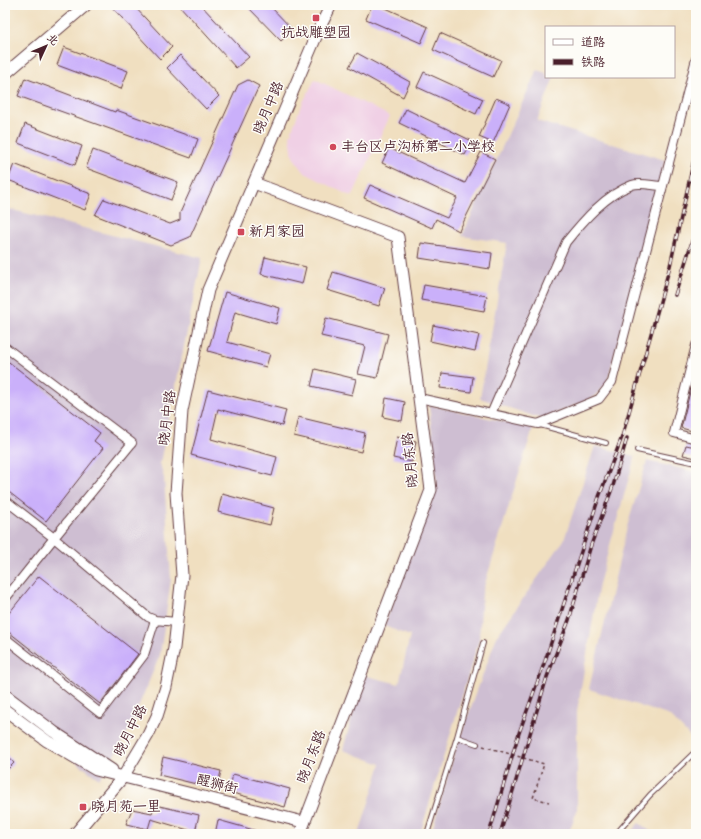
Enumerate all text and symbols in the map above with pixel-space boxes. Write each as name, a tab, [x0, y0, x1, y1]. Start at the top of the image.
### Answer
marker: 抗战雕塑园	[311, 13, 321, 23]
place label: 抗战雕塑园	[281, 23, 351, 44]
north arrow	[26, 26, 66, 66]
legend	[545, 26, 675, 78]
text: 北	[43, 30, 62, 49]
text: 道路	[581, 34, 605, 52]
text: 铁路	[581, 54, 605, 72]
street label: 晓月中路	[248, 78, 290, 138]
place label: 丰台区卢沟桥第二小学校	[341, 137, 495, 158]
marker: 丰台区卢沟桥第二小学校	[328, 142, 338, 152]
place label: 新月家园	[249, 222, 305, 243]
marker: 新月家园	[236, 227, 246, 237]
street label: 晓月中路	[154, 389, 182, 447]
street label: 晓月东路	[398, 431, 424, 489]
street label: 晓月中路	[109, 701, 153, 761]
street label: 晓月东路	[292, 727, 332, 787]
street label: 醒狮街	[194, 770, 240, 800]
place label: 晓月苑一里	[91, 797, 161, 818]
marker: 晓月苑一里	[78, 802, 88, 812]

